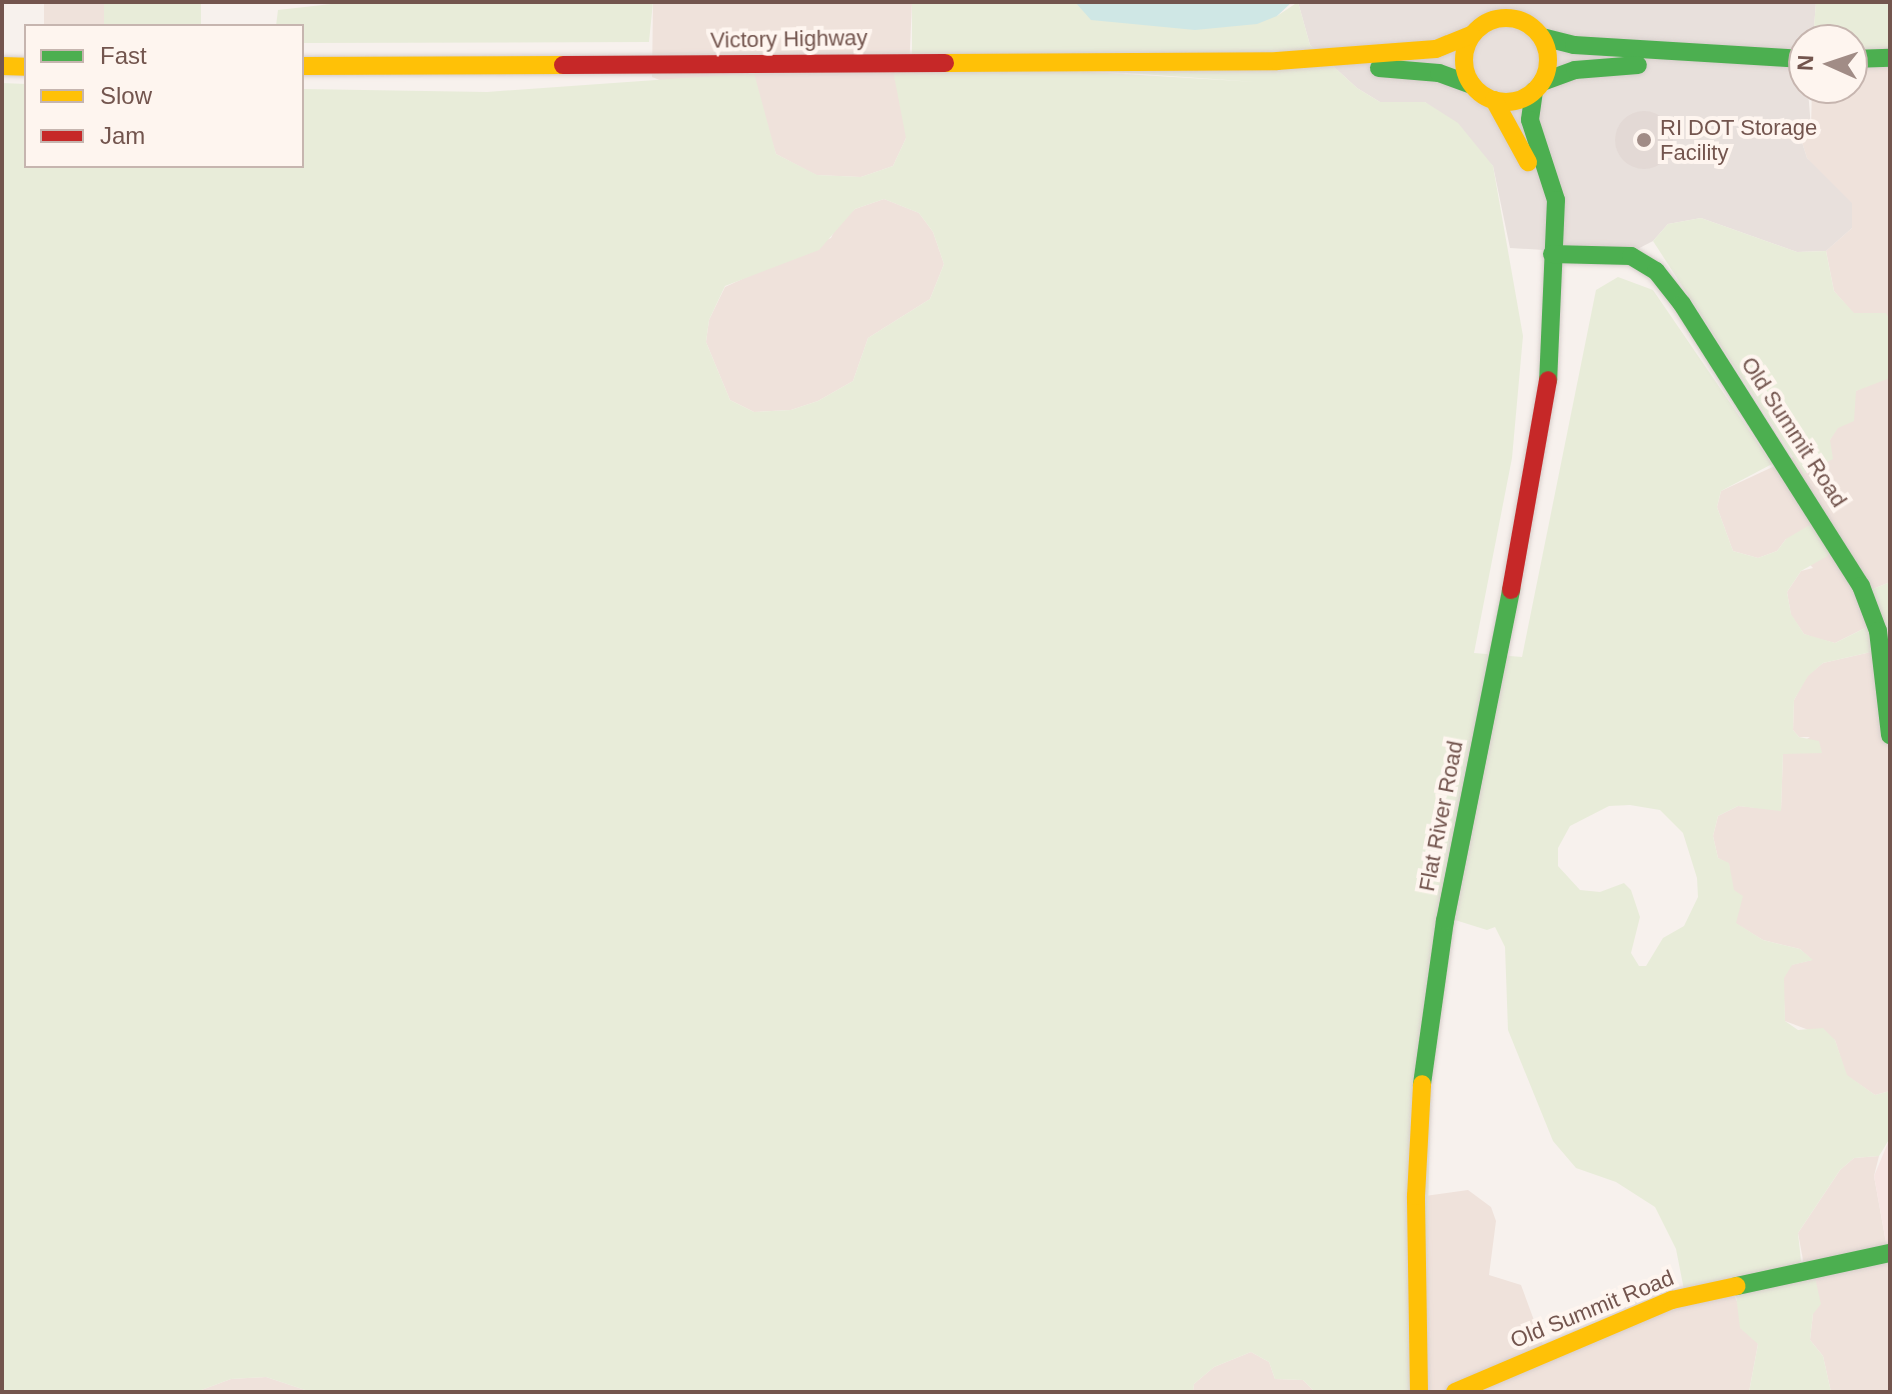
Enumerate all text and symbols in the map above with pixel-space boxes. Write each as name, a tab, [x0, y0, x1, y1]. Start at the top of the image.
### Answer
legend	[24, 24, 304, 168]
street label: Victory Highway	[710, 24, 868, 54]
north arrow	[1788, 24, 1868, 104]
text: Fast	[100, 42, 147, 69]
text: N	[1793, 54, 1818, 71]
text: Slow	[100, 82, 152, 109]
place label: RI DOT Storage Facility	[1660, 114, 1818, 166]
text: Jam	[100, 122, 145, 149]
marker: RI DOT Storage Facility	[1635, 131, 1653, 149]
street label: Old Summit Road	[1736, 352, 1852, 512]
street label: Flat River Road	[1413, 738, 1469, 894]
street label: Old Summit Road	[1507, 1264, 1677, 1354]

